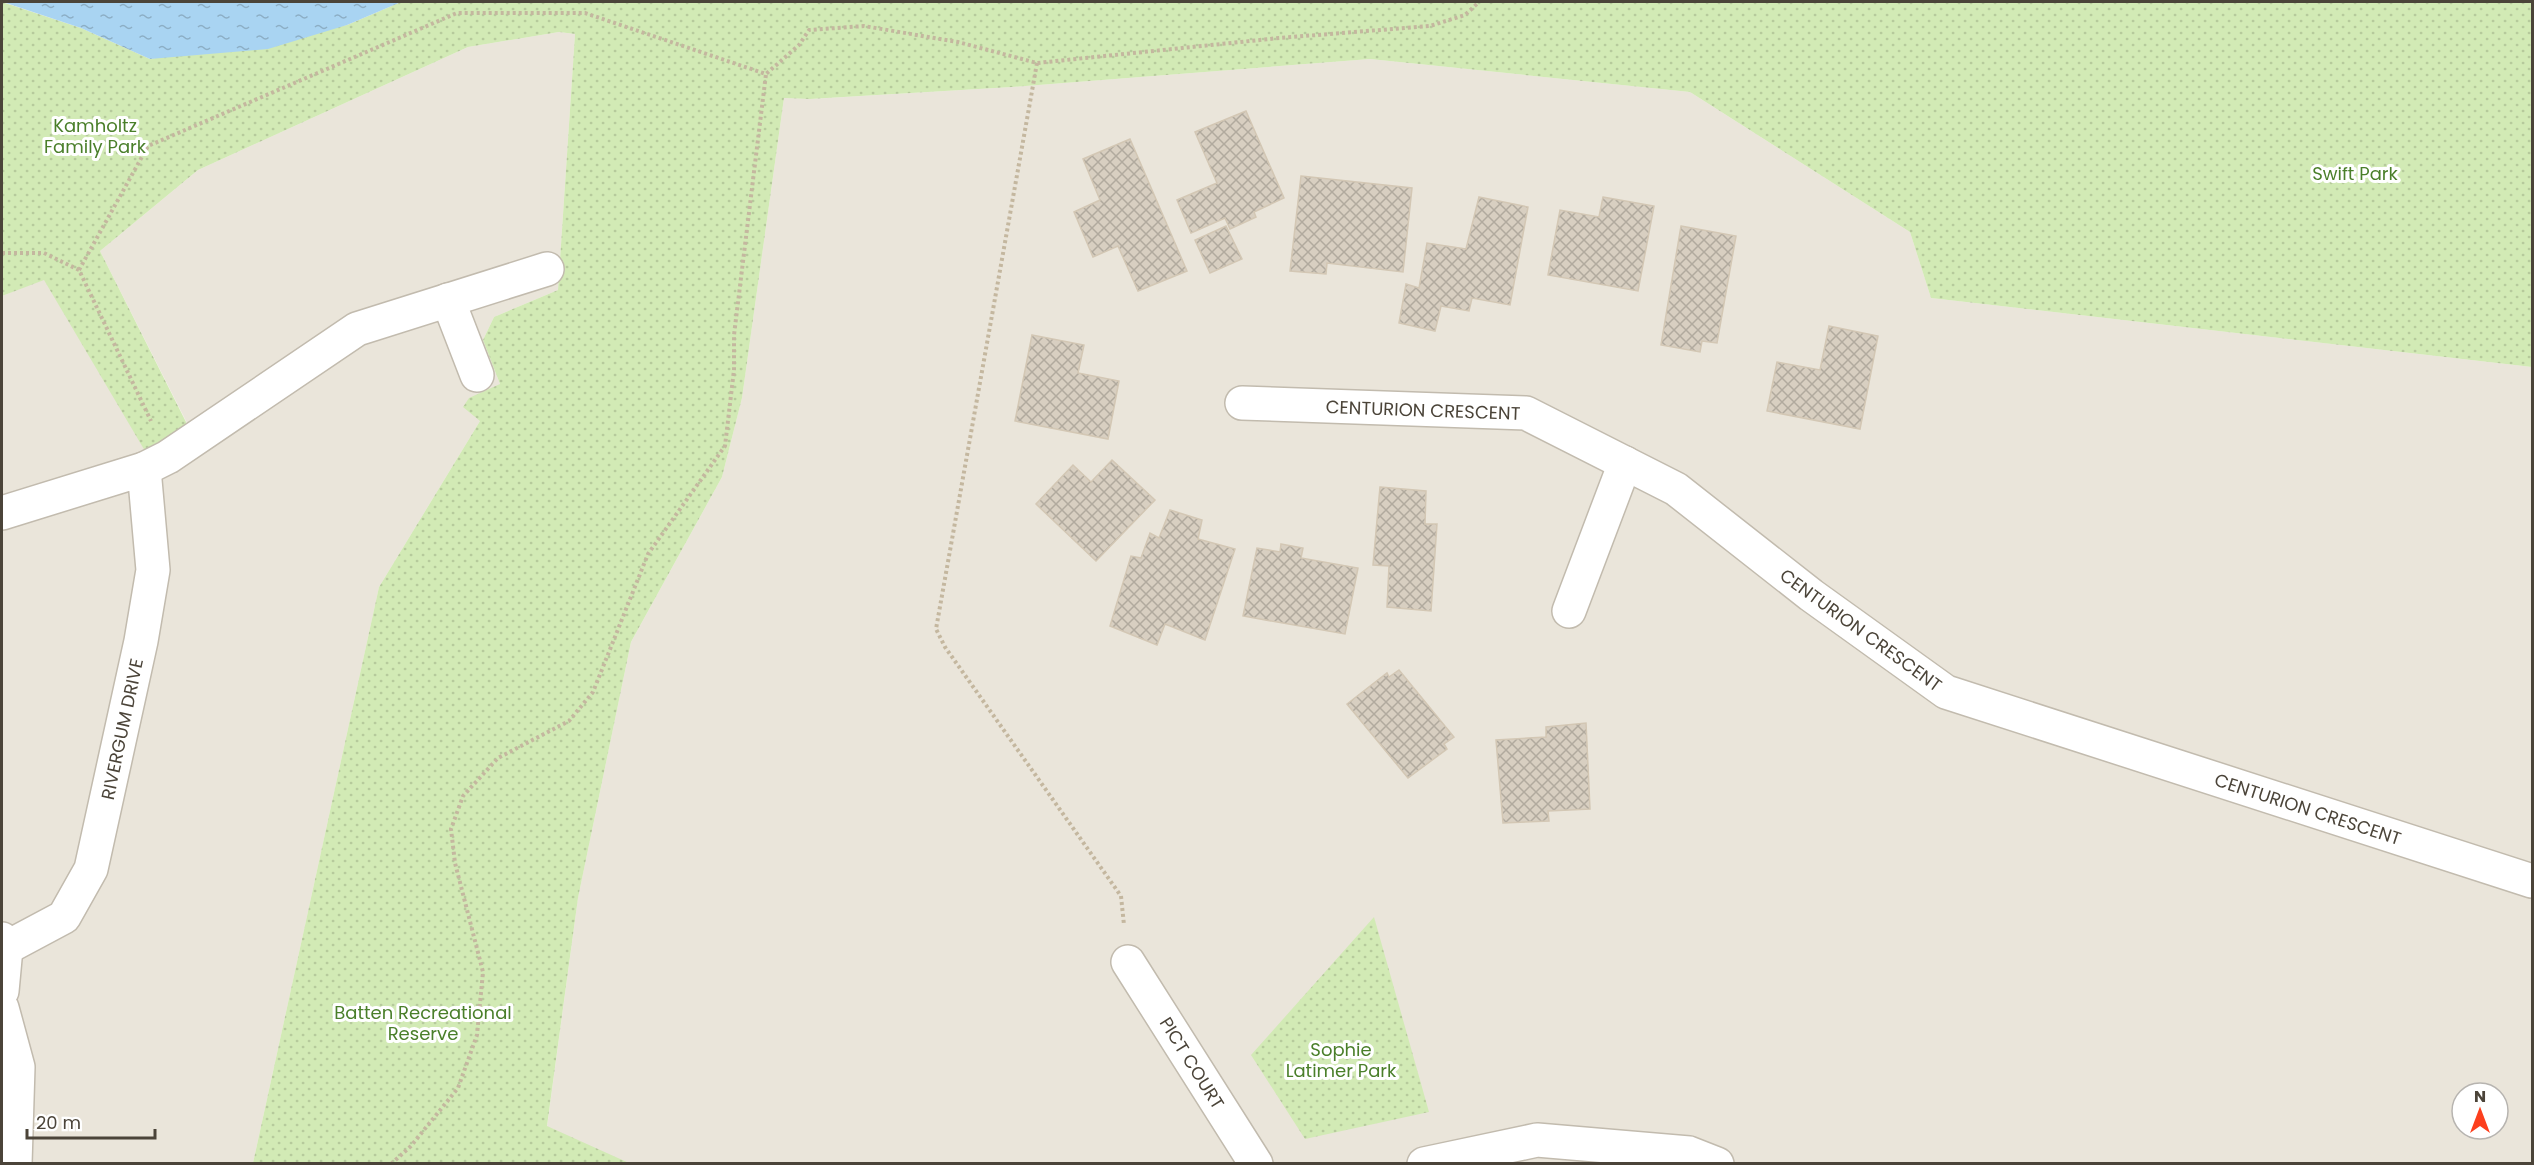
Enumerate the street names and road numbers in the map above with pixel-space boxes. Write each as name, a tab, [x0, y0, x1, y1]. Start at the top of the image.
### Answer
street label: CENTURION CRESCENT	[1325, 394, 1521, 426]
street label: CENTURION CRESCENT	[1775, 563, 1947, 698]
street label: RIVERGUM DRIVE	[95, 656, 149, 802]
street label: CENTURION CRESCENT	[2211, 767, 2405, 851]
street label: PICT COURT	[1154, 1012, 1230, 1114]

